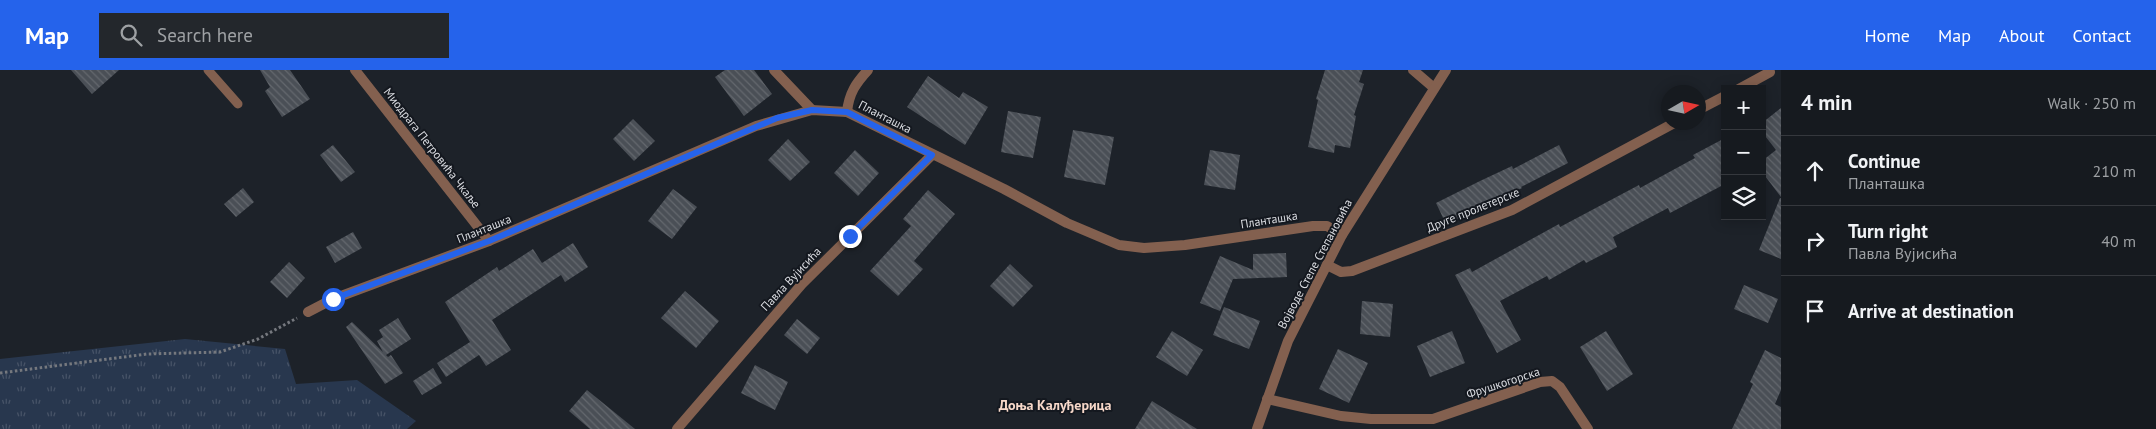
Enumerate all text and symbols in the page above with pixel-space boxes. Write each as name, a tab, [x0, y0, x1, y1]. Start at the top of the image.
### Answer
search box	[99, 13, 449, 58]
text: Map	[25, 20, 69, 51]
icon: search	[117, 21, 145, 49]
text: Search here	[157, 23, 253, 47]
text: Home	[1864, 24, 1910, 47]
text: Map	[1938, 24, 1971, 47]
text: About	[1999, 24, 2045, 47]
text: Contact	[2073, 24, 2131, 47]
street label: Миодрага Петровића Чкаље	[381, 85, 484, 211]
north arrow	[1661, 85, 1706, 130]
map controls	[1721, 85, 1766, 220]
button: +	[1721, 85, 1766, 130]
text: 4 min	[1801, 89, 1852, 116]
text: Walk · 250 m	[2047, 93, 2136, 113]
street label: Планташка	[856, 97, 914, 136]
button: −	[1721, 130, 1766, 175]
text: Continue	[1848, 149, 1920, 173]
icon: ahead	[1801, 157, 1829, 185]
text: 210 m	[2093, 161, 2136, 181]
text: Планташка	[1848, 173, 1925, 193]
button: layers	[1721, 175, 1766, 220]
street label: Друге пролетерске	[1424, 184, 1522, 235]
street label: Војводе Степе Степановића	[1274, 196, 1355, 331]
street label: Планташка	[1239, 208, 1299, 231]
street label: Планташка	[454, 211, 513, 246]
text: Turn right	[1848, 219, 1928, 243]
route end	[839, 225, 862, 248]
icon: right	[1801, 227, 1829, 255]
text: 40 m	[2101, 231, 2136, 251]
text: Павла Вујисића	[1848, 243, 1957, 263]
street label: Павла Вујисића	[757, 244, 824, 314]
route start	[322, 288, 345, 311]
icon: arrive	[1801, 297, 1829, 325]
text: Arrive at destination	[1848, 299, 2014, 323]
street label: Фрушкогорска	[1464, 364, 1542, 401]
district label: Доња Калуђерица	[999, 396, 1111, 414]

